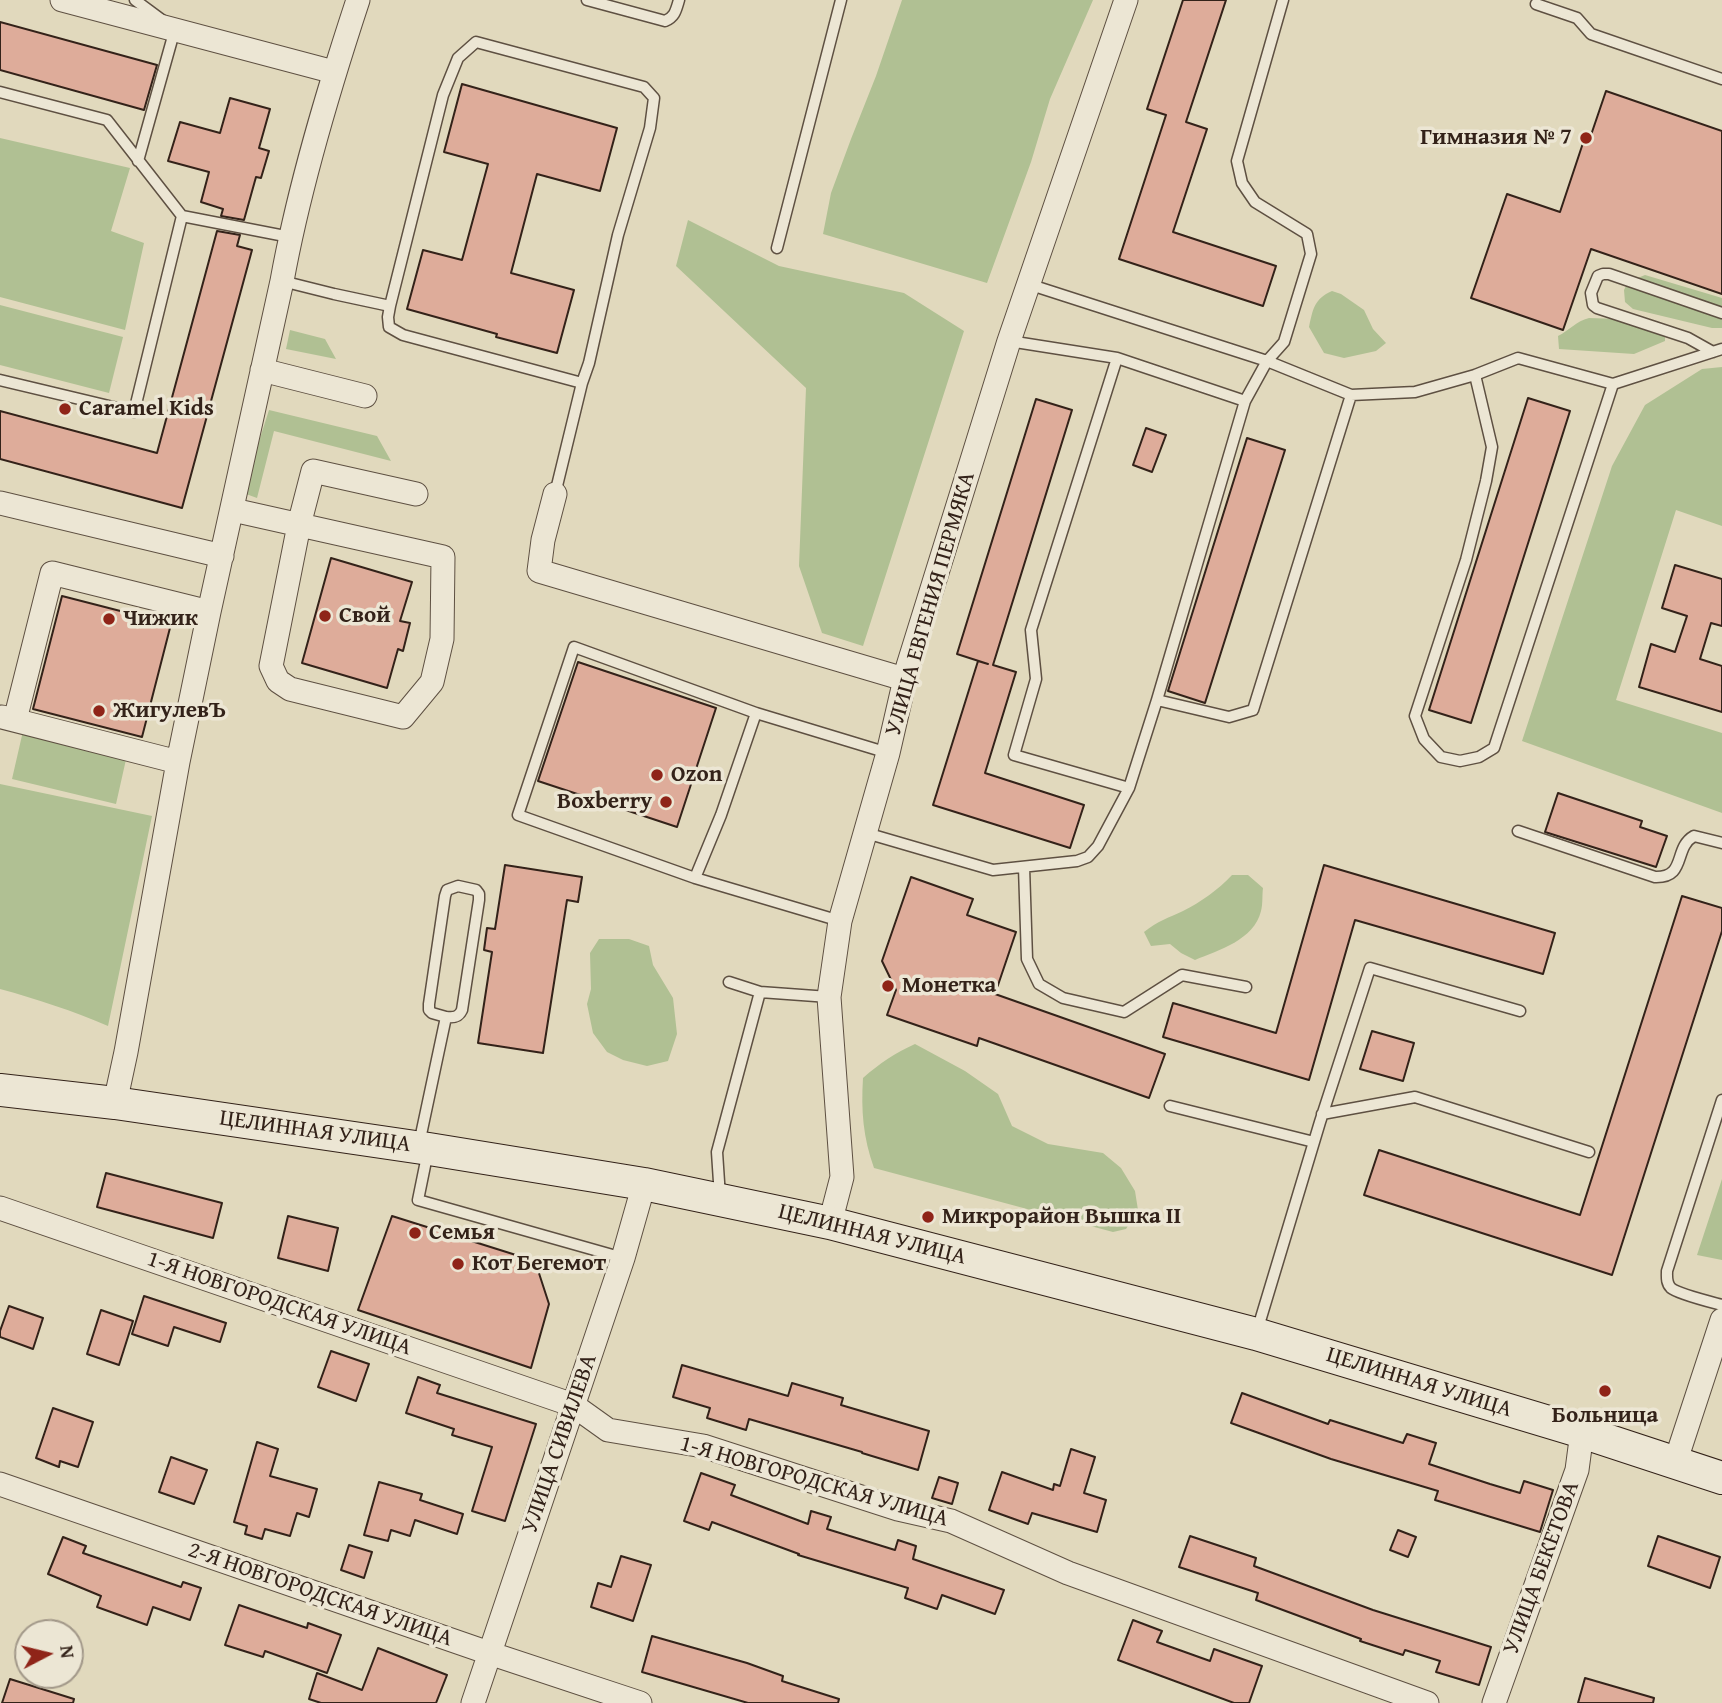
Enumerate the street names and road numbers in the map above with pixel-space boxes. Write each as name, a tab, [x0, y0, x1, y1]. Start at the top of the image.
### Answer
street label: УЛИЦА ЕВГЕНИЯ ПЕРМЯКА	[880, 469, 982, 739]
street label: ЦЕЛИННАЯ УЛИЦА	[218, 1105, 412, 1159]
street label: ЦЕЛИННАЯ УЛИЦА	[775, 1198, 969, 1272]
street label: 1-Я НОВГОРОДСКАЯ УЛИЦА	[143, 1246, 415, 1362]
street label: ЦЕЛИННАЯ УЛИЦА	[1323, 1342, 1515, 1424]
street label: УЛИЦА СИВИЛЕВА	[516, 1351, 604, 1537]
street label: 1-Я НОВГОРОДСКАЯ УЛИЦА	[677, 1430, 951, 1534]
street label: УЛИЦА БЕКЕТОВА	[1498, 1478, 1586, 1658]
street label: 2-Я НОВГОРОДСКАЯ УЛИЦА	[184, 1537, 456, 1653]

